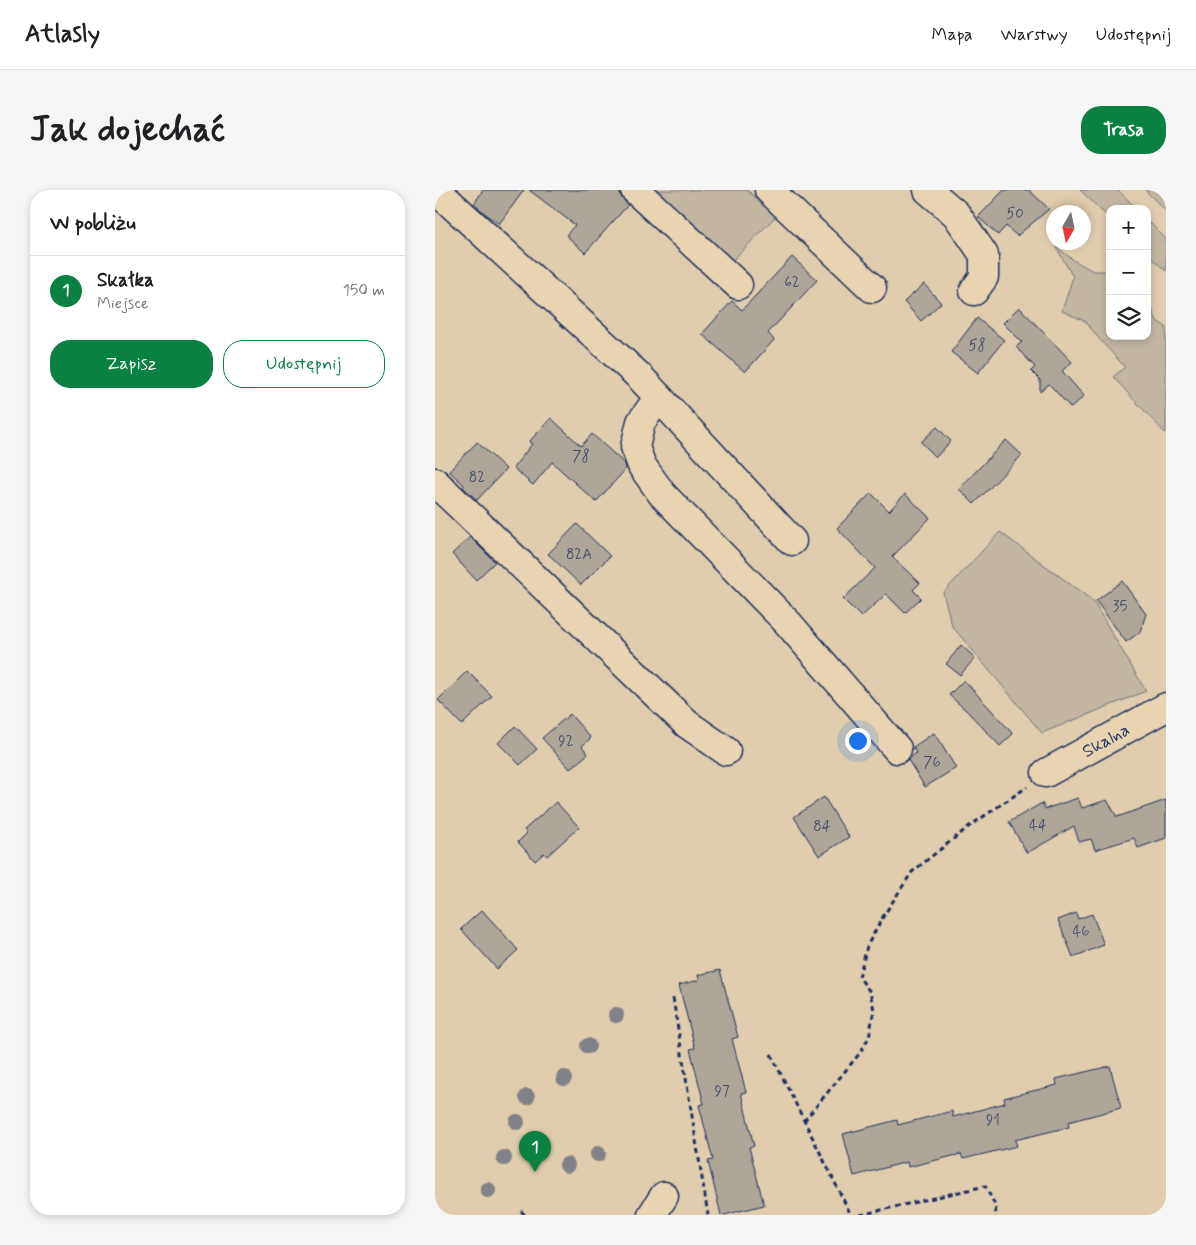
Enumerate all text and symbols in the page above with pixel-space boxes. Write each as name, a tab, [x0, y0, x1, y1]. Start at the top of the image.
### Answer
text: Atlasly	[25, 19, 100, 50]
text: Mapa	[932, 23, 973, 47]
text: Warstwy	[1001, 23, 1068, 47]
text: Udostępnij	[1096, 23, 1171, 47]
button: Trasa	[1081, 106, 1166, 154]
text: Jak dojechać	[30, 107, 225, 153]
house number: 50	[1006, 204, 1024, 224]
north arrow	[1046, 205, 1091, 250]
map controls	[1106, 205, 1151, 340]
button: +	[1106, 205, 1151, 250]
text: W pobliżu	[50, 209, 136, 237]
button: −	[1106, 250, 1151, 295]
text: Skałka	[97, 268, 154, 293]
house number: 62	[784, 273, 800, 293]
text: 1	[62, 280, 70, 301]
text: 150 m	[343, 280, 385, 301]
text: Miejsce	[97, 293, 148, 314]
button: layers	[1106, 295, 1151, 340]
house number: 58	[968, 336, 986, 356]
button: Zapisz	[50, 340, 213, 388]
button: Udostępnij	[223, 340, 385, 388]
house number: 78	[572, 447, 590, 467]
house number: 82	[469, 468, 485, 488]
house number: 82A	[566, 545, 592, 565]
house number: 35	[1113, 597, 1127, 617]
street label: Skalna	[1078, 718, 1134, 764]
your location	[845, 728, 871, 754]
house number: 92	[558, 732, 574, 752]
house number: 76	[923, 753, 941, 773]
house number: 44	[1029, 816, 1047, 836]
house number: 84	[813, 817, 831, 837]
house number: 46	[1072, 922, 1090, 942]
house number: 97	[715, 1082, 730, 1102]
house number: 91	[986, 1111, 1000, 1131]
pin: 1	[519, 1131, 551, 1172]

